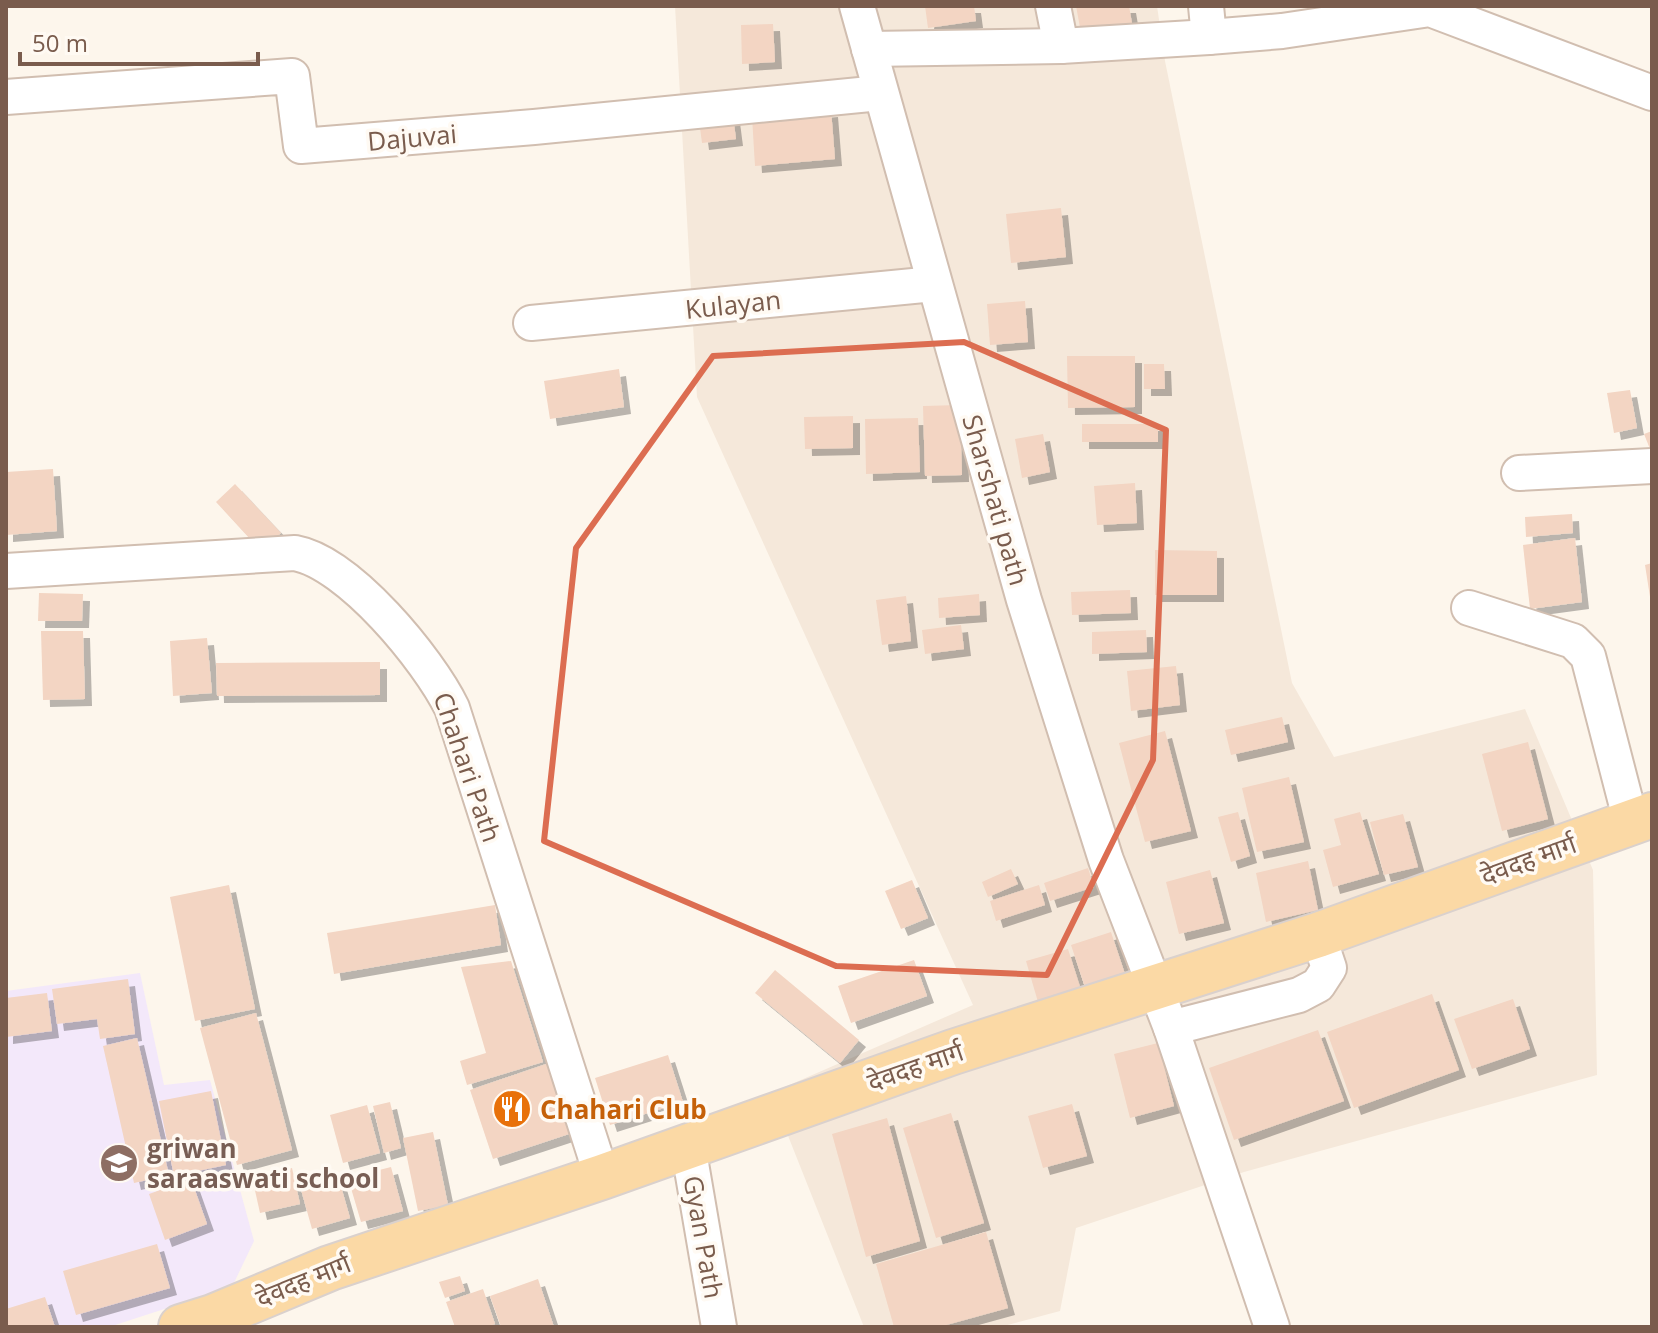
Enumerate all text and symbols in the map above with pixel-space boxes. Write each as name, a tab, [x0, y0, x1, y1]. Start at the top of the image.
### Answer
scale bar	[20, 16, 258, 66]
text: 50 m	[32, 26, 88, 59]
street label: Dajuvai	[366, 115, 458, 159]
street label: Kulayan	[683, 281, 783, 327]
street label: Sharshati path	[954, 410, 1038, 590]
street label: Chahari Path	[426, 687, 510, 847]
street label: देवदह मार्ग	[1475, 825, 1582, 893]
street label: देवदह मार्ग	[862, 1032, 969, 1099]
restaurant icon: Chahari Club	[491, 1088, 533, 1130]
place label: Chahari Club	[540, 1091, 707, 1127]
place label: griwan saraaswati school	[147, 1130, 379, 1196]
school or university icon: griwan saraaswati school	[98, 1142, 140, 1184]
street label: Gyan Path	[675, 1173, 733, 1301]
street label: देवदह मार्ग	[250, 1244, 357, 1315]

